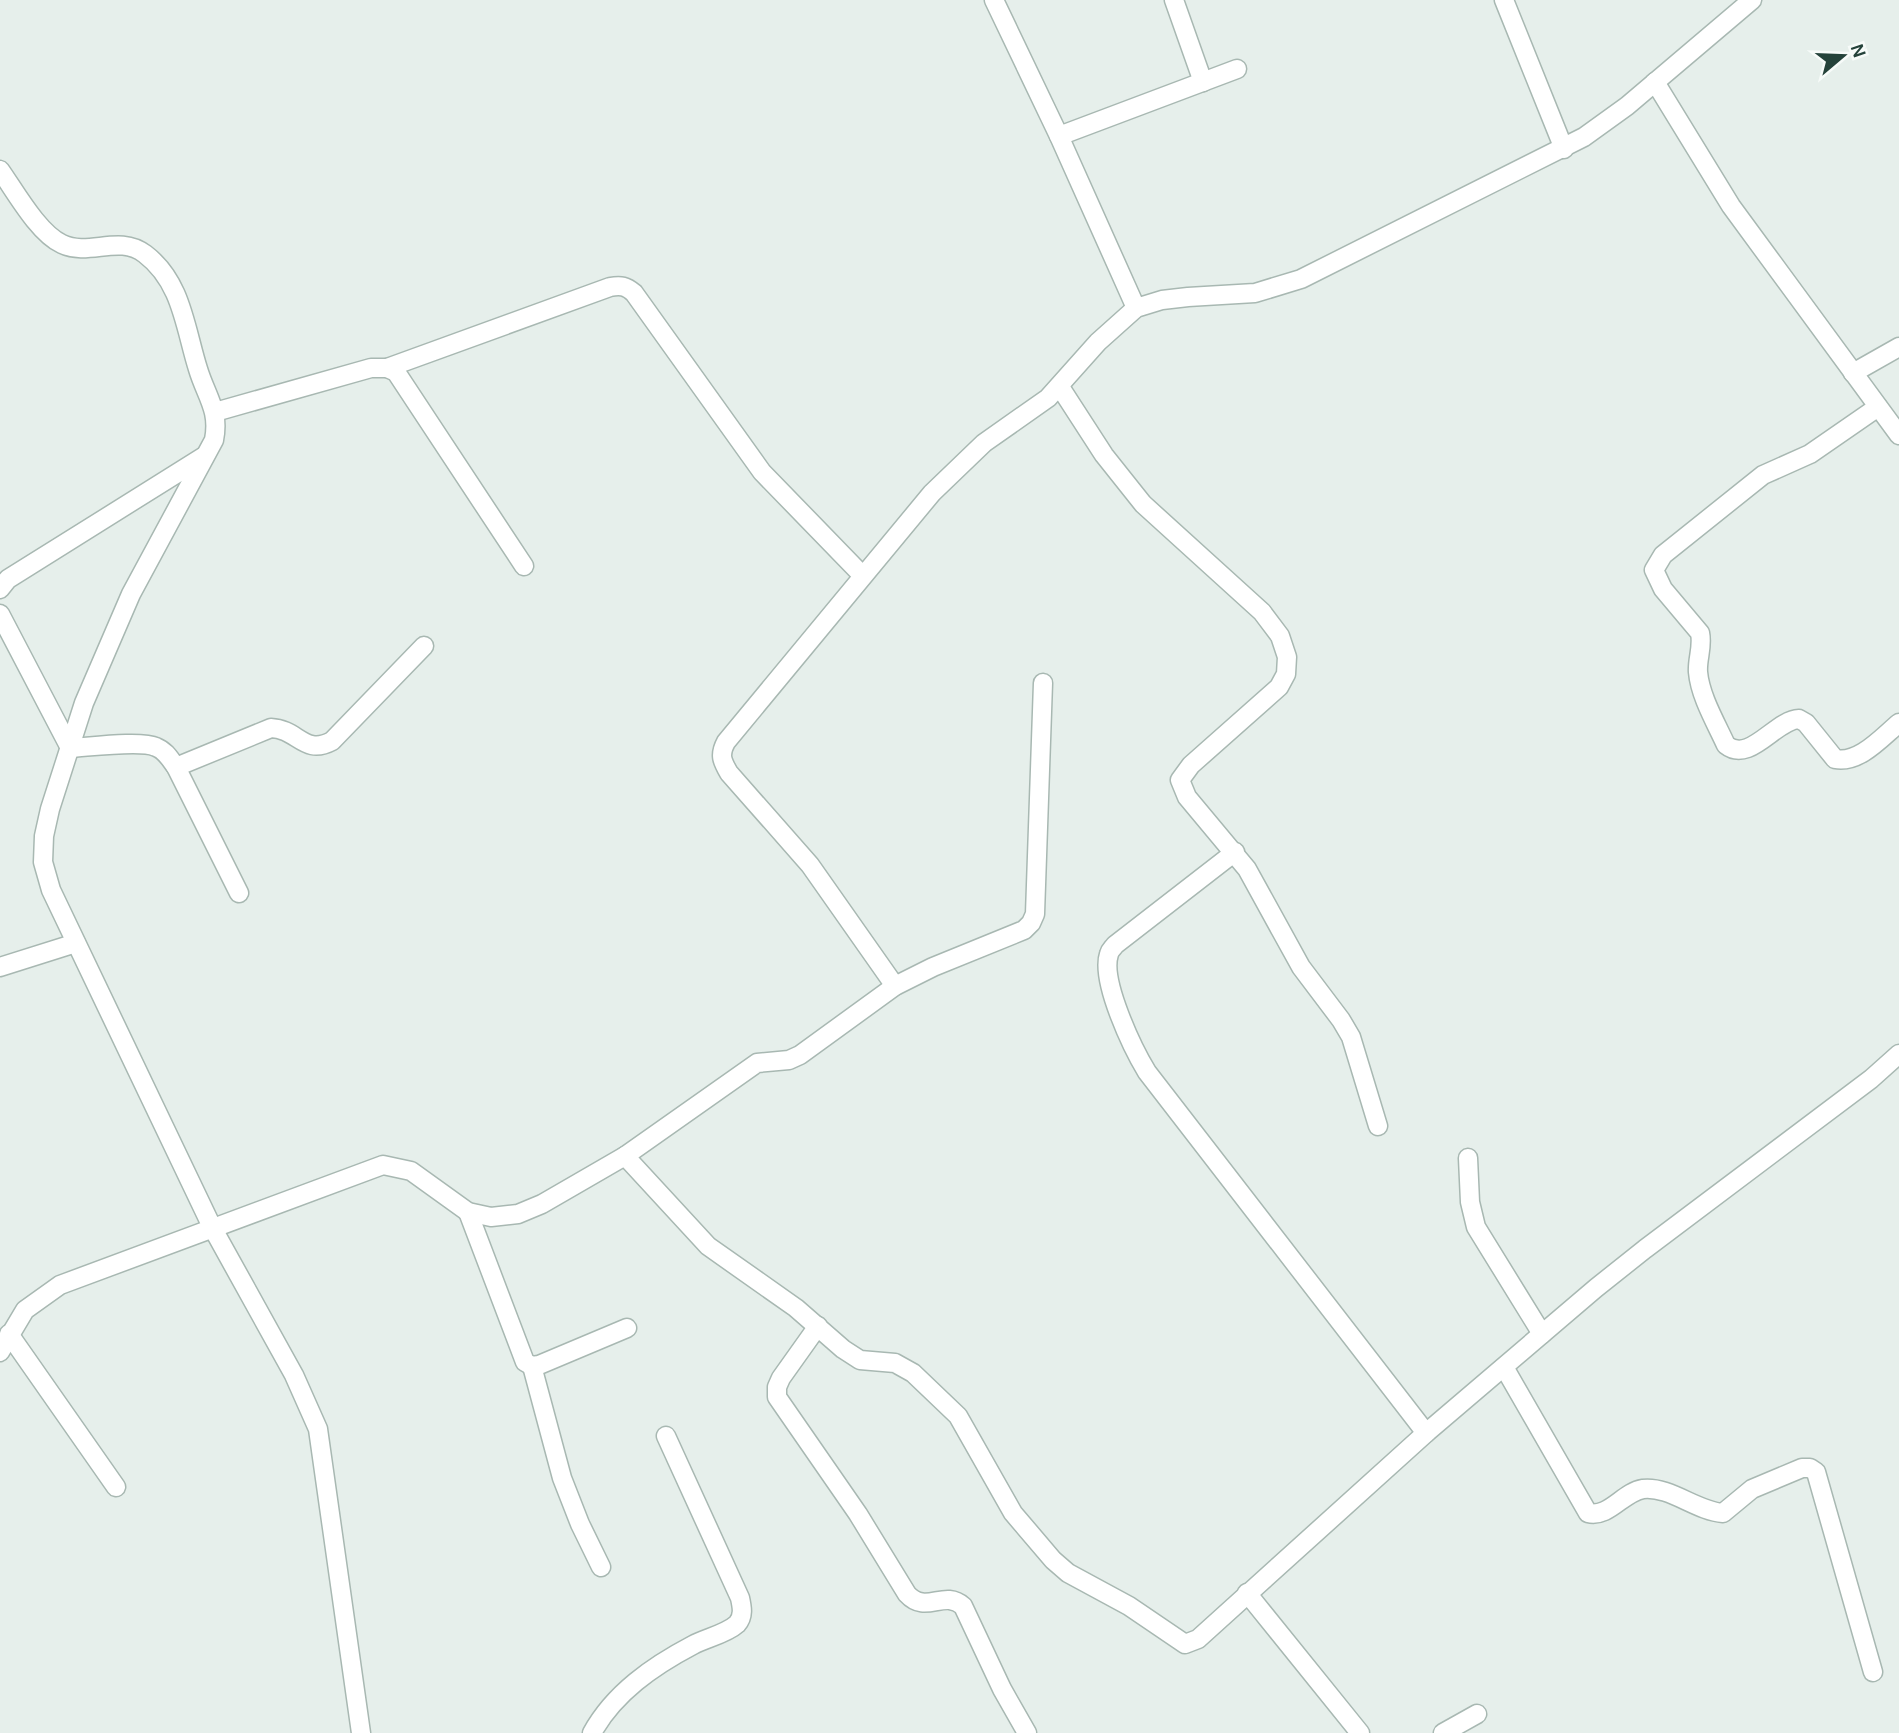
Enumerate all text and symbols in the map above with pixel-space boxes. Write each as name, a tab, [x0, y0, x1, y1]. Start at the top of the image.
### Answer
north arrow	[1808, 21, 1878, 91]
text: N	[1846, 41, 1871, 61]

